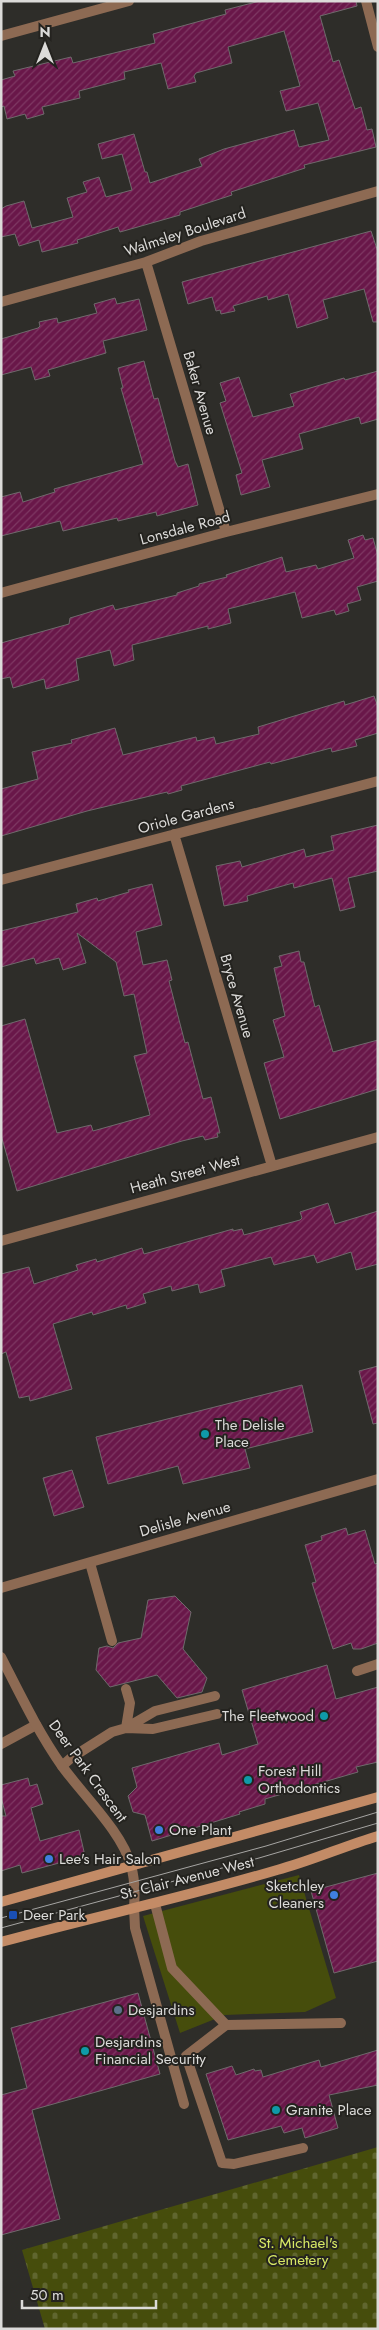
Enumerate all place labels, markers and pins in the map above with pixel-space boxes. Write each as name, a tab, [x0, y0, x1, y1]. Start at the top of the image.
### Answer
place label: The Delisle Place	[215, 1414, 285, 1453]
marker: The Delisle Place	[199, 1428, 211, 1440]
place label: The Fleetwood	[222, 1705, 314, 1727]
marker: The Fleetwood	[318, 1710, 330, 1722]
place label: Forest Hill Orthodontics	[258, 1760, 340, 1799]
marker: Forest Hill Orthodontics	[242, 1774, 254, 1786]
place label: One Plant	[169, 1819, 232, 1841]
marker: One Plant	[153, 1824, 165, 1836]
place label: Lee's Hair Salon	[59, 1848, 161, 1870]
marker: Lee's Hair Salon	[43, 1853, 55, 1865]
place label: Sketchley Cleaners	[265, 1875, 324, 1914]
marker: Sketchley Cleaners	[328, 1889, 340, 1901]
place label: Deer Park	[23, 1904, 85, 1926]
marker: Deer Park	[7, 1909, 19, 1921]
place label: Desjardins	[128, 1999, 194, 2021]
marker: Desjardins	[112, 2004, 124, 2016]
place label: Desjardins Financial Security	[95, 2031, 206, 2070]
marker: Desjardins Financial Security	[79, 2045, 91, 2057]
place label: Granite Place	[286, 2099, 372, 2121]
marker: Granite Place	[270, 2104, 282, 2116]

